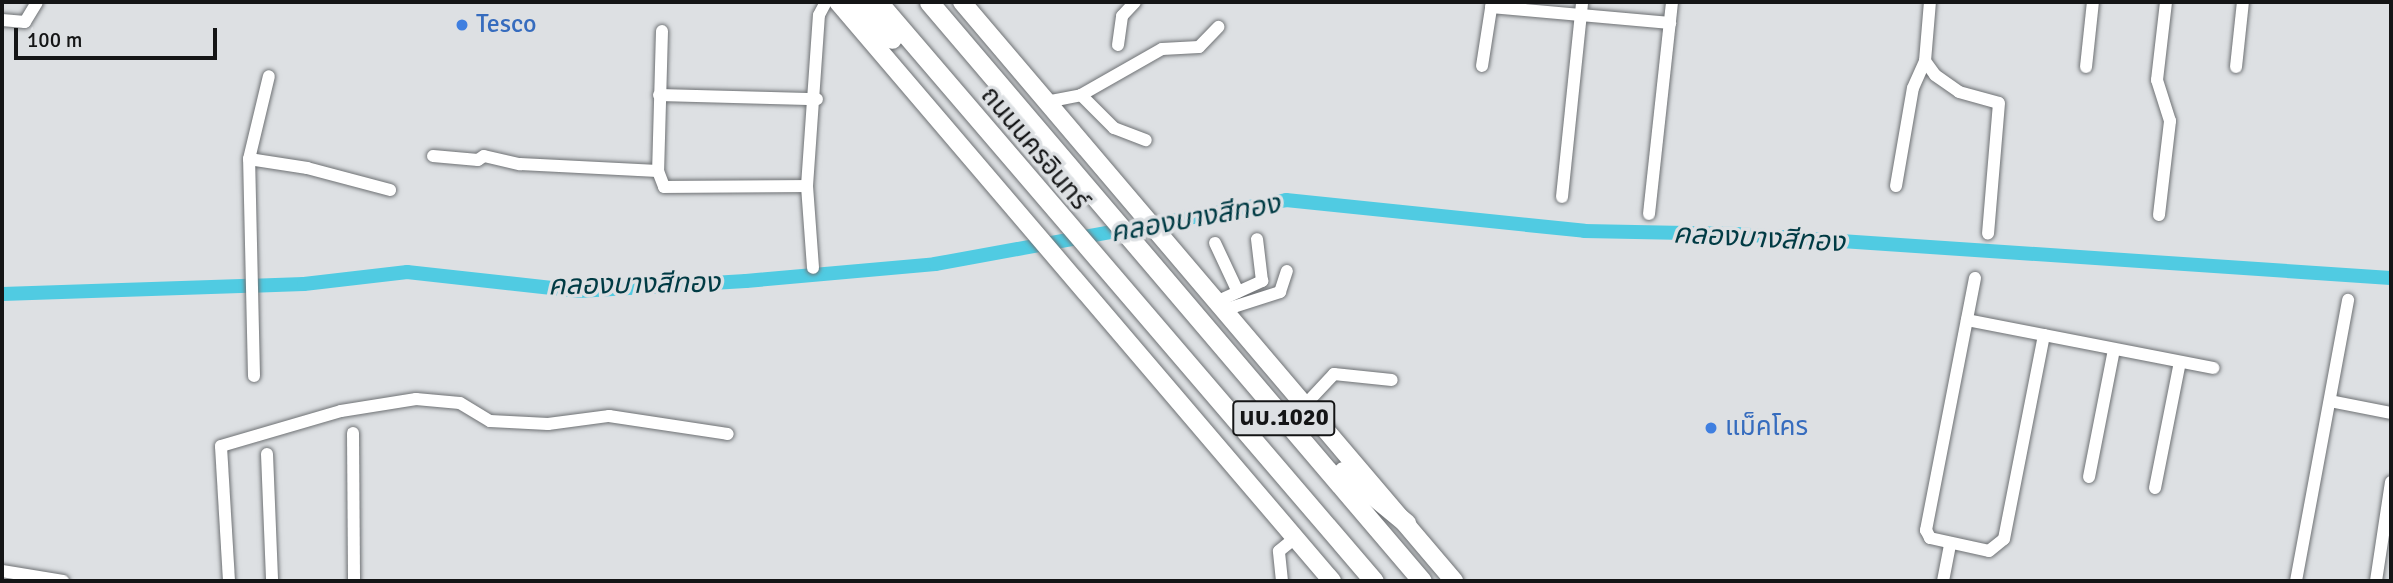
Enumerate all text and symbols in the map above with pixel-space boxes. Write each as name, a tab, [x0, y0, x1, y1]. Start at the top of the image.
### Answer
place label: Tesco	[476, 9, 537, 41]
scale bar	[18, 14, 220, 58]
marker: Tesco	[454, 17, 470, 33]
text: 100 m	[27, 27, 82, 53]
street label: ถนนนครอินทร์	[973, 81, 1095, 217]
water label: คลองบางสีทอง	[1107, 187, 1283, 249]
water label: คลองบางสีทอง	[1672, 217, 1846, 259]
water label: คลองบางสีทอง	[548, 266, 720, 302]
road number: นบ.1020	[1232, 398, 1336, 438]
place label: แม็คโคร	[1725, 412, 1808, 444]
marker: แม็คโคร	[1703, 420, 1719, 436]

